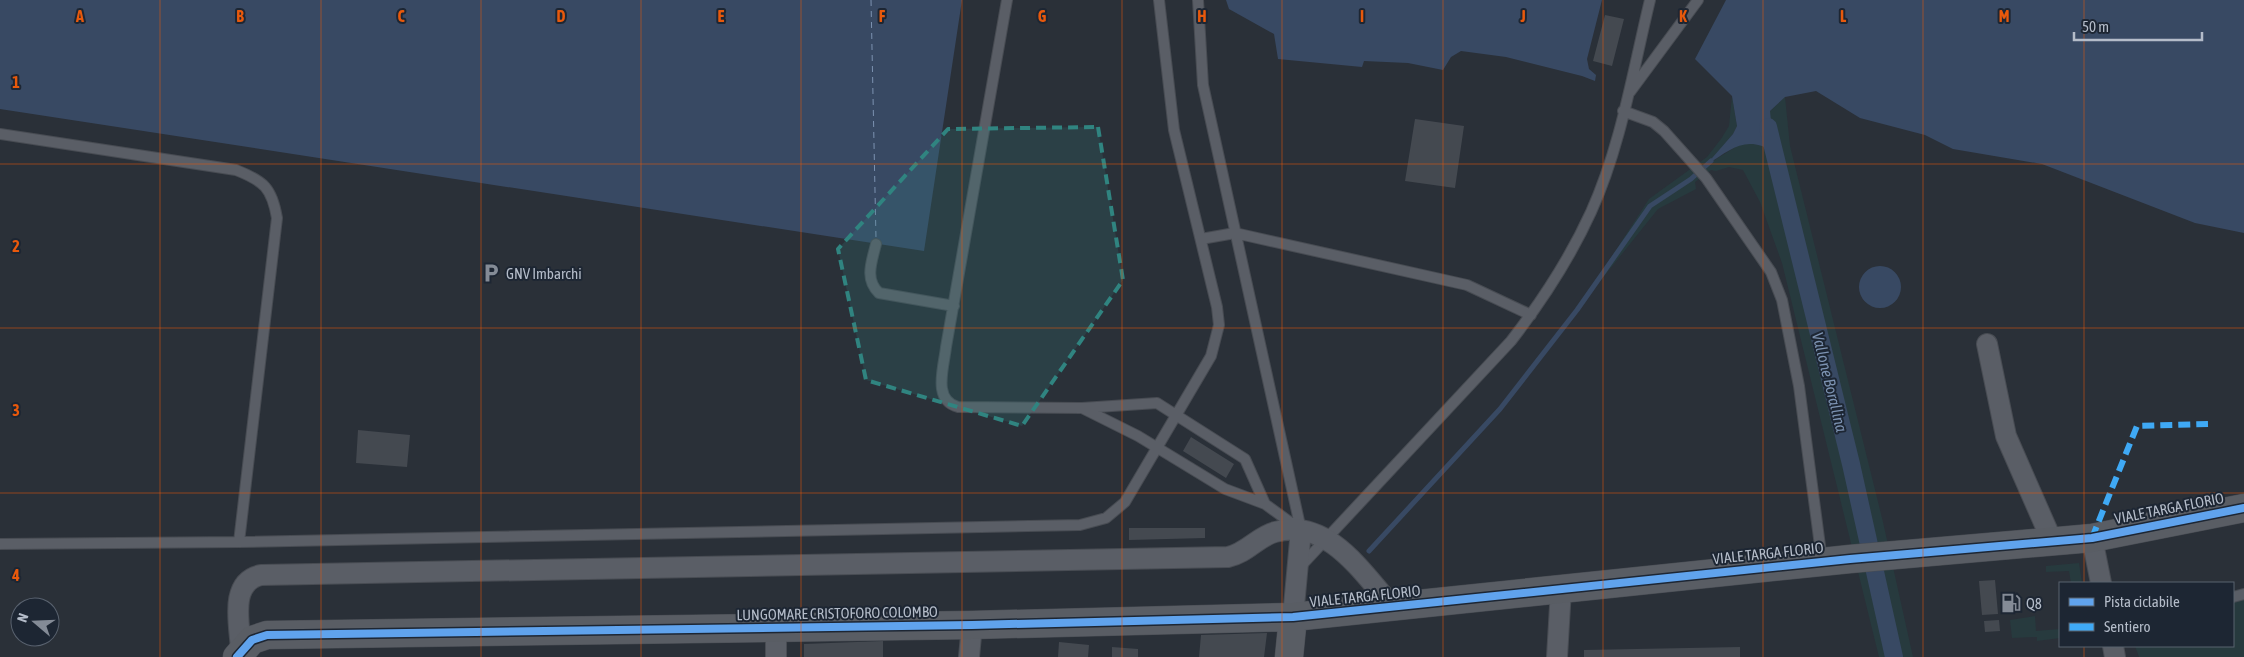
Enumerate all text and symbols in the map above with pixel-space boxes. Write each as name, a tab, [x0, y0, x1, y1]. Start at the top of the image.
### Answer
text: A	[75, 7, 84, 25]
text: B	[236, 7, 244, 25]
text: C	[397, 7, 405, 25]
text: D	[557, 7, 566, 25]
text: E	[718, 7, 725, 25]
text: F	[879, 7, 886, 25]
text: G	[1038, 7, 1047, 25]
text: H	[1197, 7, 1207, 25]
text: I	[1360, 7, 1364, 25]
text: J	[1519, 7, 1526, 25]
text: K	[1679, 7, 1687, 25]
text: L	[1840, 7, 1847, 25]
text: M	[1999, 7, 2009, 25]
scale bar	[2074, 10, 2202, 42]
text: 50 m	[2082, 18, 2109, 35]
text: 1	[12, 73, 20, 91]
text: 2	[12, 237, 20, 255]
parking icon: GNV Imbarchi	[480, 262, 502, 284]
place label: GNV Imbarchi	[506, 265, 582, 282]
water label: Vallone Borallina	[1809, 330, 1851, 434]
text: 3	[12, 401, 20, 419]
street label: VIALE TARGA FLORIO	[2113, 489, 2225, 527]
street label: VIALE TARGA FLORIO	[1712, 539, 1824, 567]
text: 4	[11, 566, 20, 584]
street label: VIALE TARGA FLORIO	[1309, 582, 1421, 610]
legend	[2059, 582, 2234, 647]
fuel station icon: Q8	[2000, 592, 2022, 614]
text: Pista ciclabile	[2104, 593, 2180, 610]
place label: Q8	[2026, 595, 2042, 612]
north arrow	[10, 597, 60, 647]
street label: LUNGOMARE CRISTOFORO COLOMBO	[736, 603, 938, 623]
text: N	[14, 611, 32, 624]
text: Sentiero	[2104, 618, 2150, 635]

